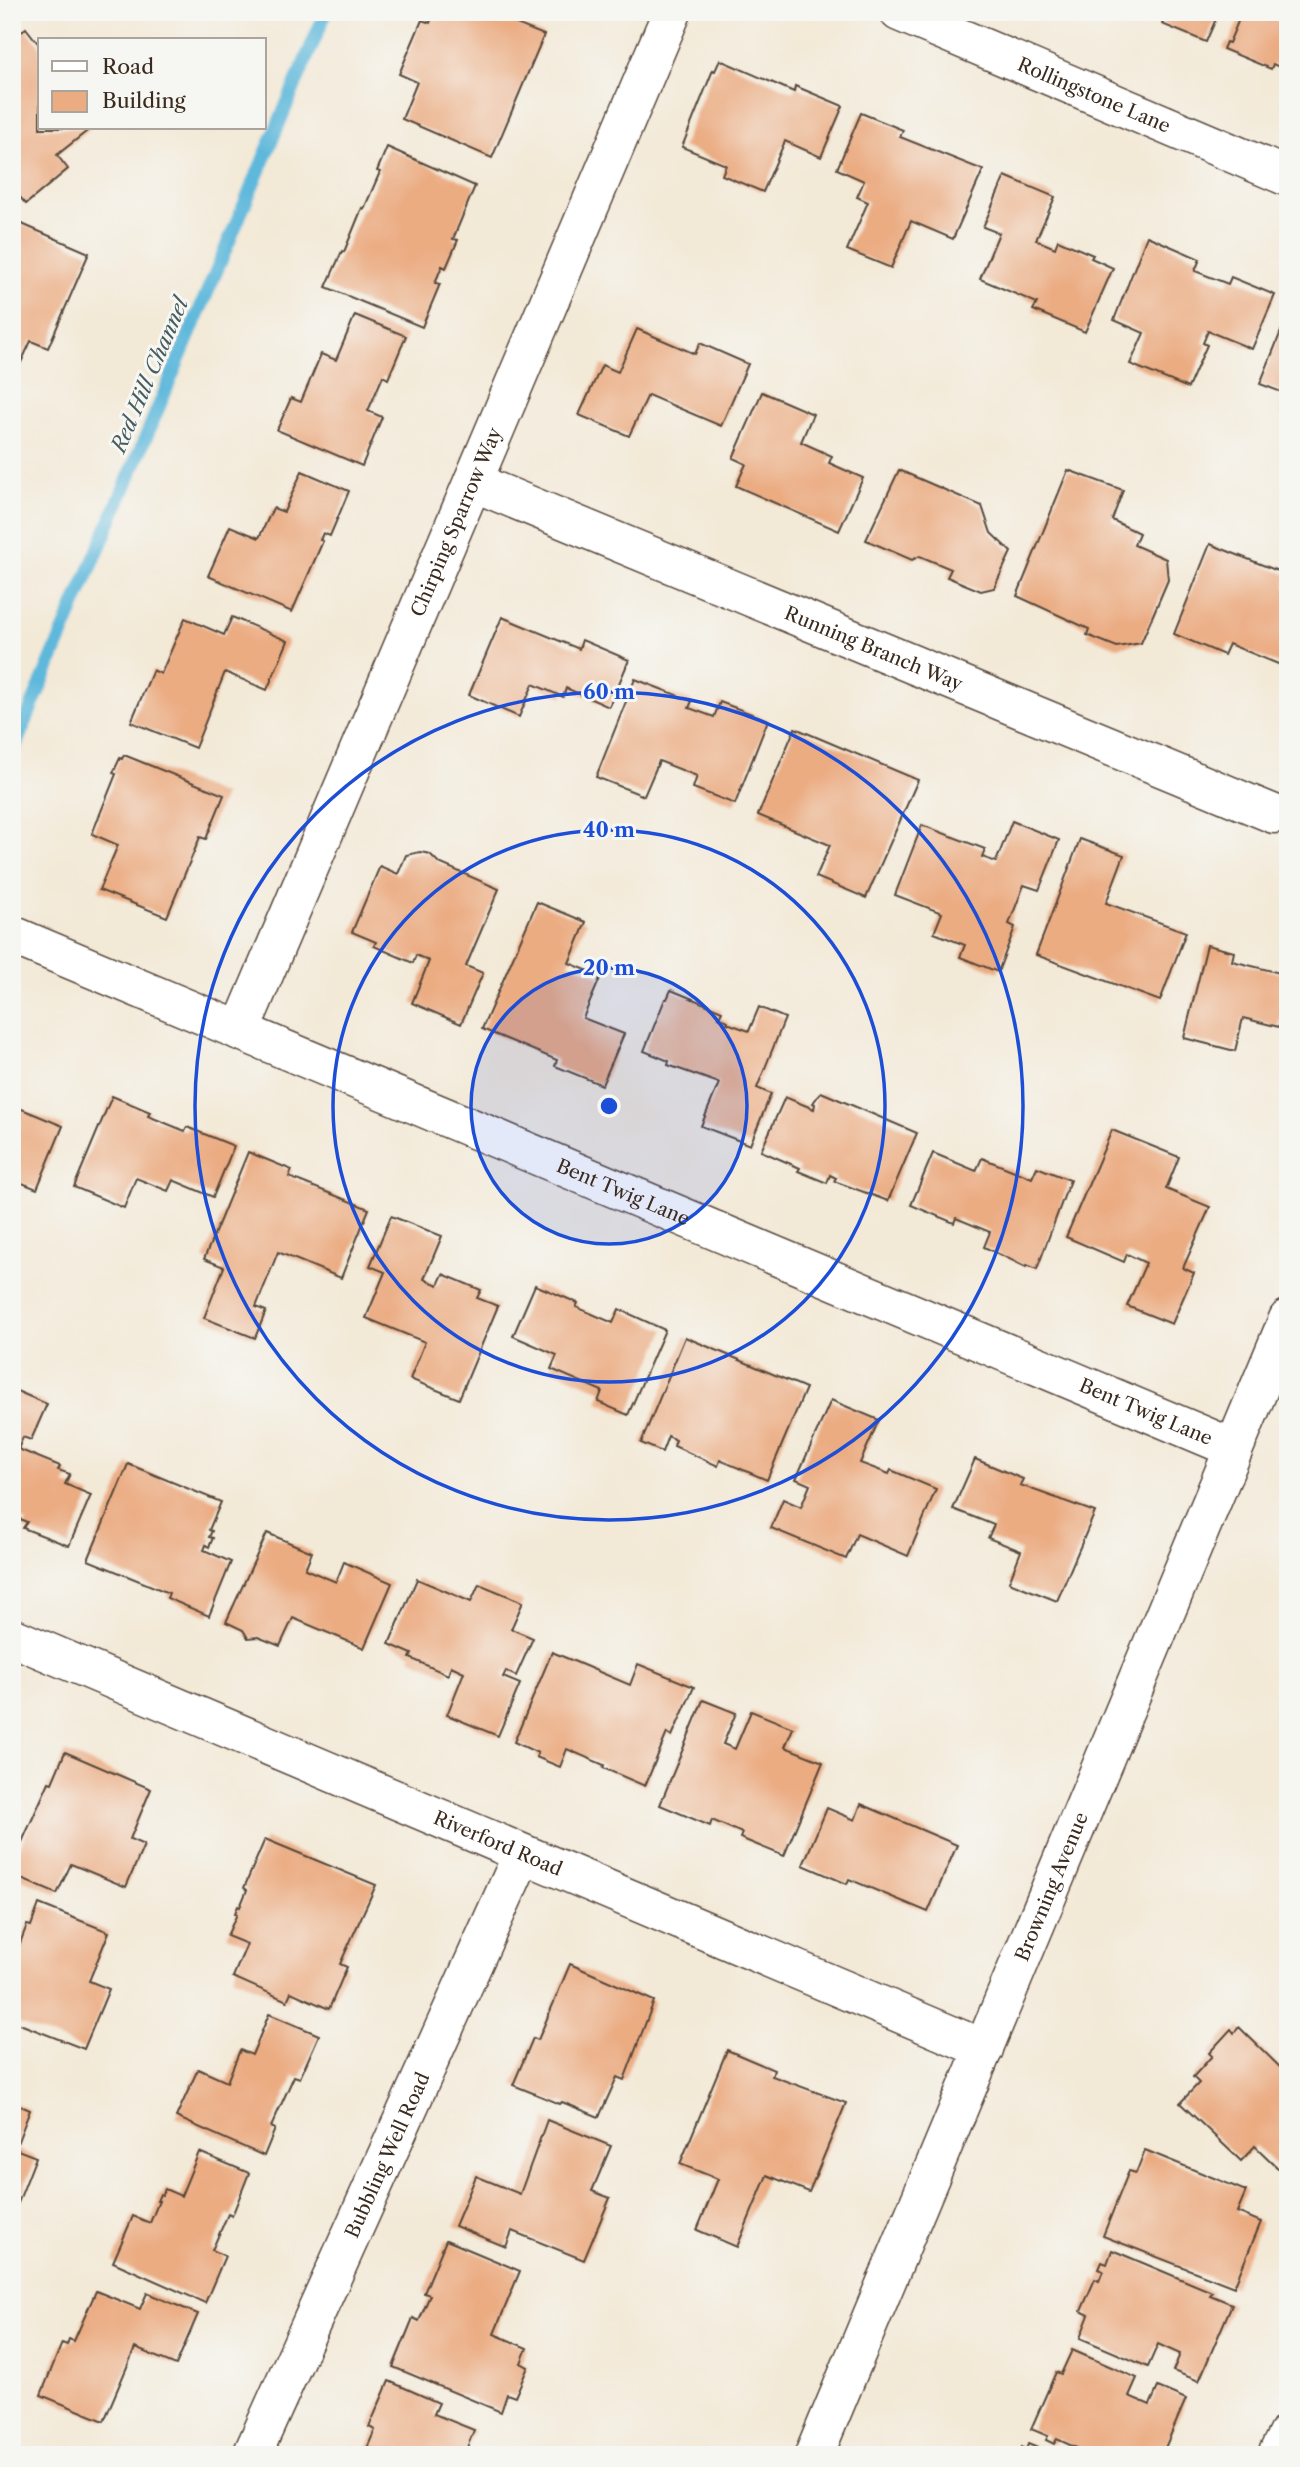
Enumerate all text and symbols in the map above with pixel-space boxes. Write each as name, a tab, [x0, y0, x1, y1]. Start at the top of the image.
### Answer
legend	[38, 38, 266, 130]
street label: Rollingstone Lane	[1014, 53, 1174, 138]
text: Road	[102, 54, 154, 79]
text: Building	[102, 88, 187, 113]
water label: Red Hill Channel	[105, 292, 194, 458]
street label: Chirping Sparrow Way	[406, 423, 507, 620]
street label: Running Branch Way	[781, 601, 967, 696]
text: 60 m	[583, 679, 635, 704]
text: 40 m	[583, 817, 635, 842]
text: 20 m	[583, 955, 635, 980]
centre of rings	[597, 1094, 621, 1118]
street label: Bent Twig Lane	[553, 1154, 693, 1230]
street label: Bent Twig Lane	[1076, 1374, 1216, 1450]
street label: Riverford Road	[430, 1806, 566, 1881]
street label: Browning Avenue	[1010, 1809, 1093, 1965]
street label: Bubbling Well Road	[340, 2068, 435, 2241]

